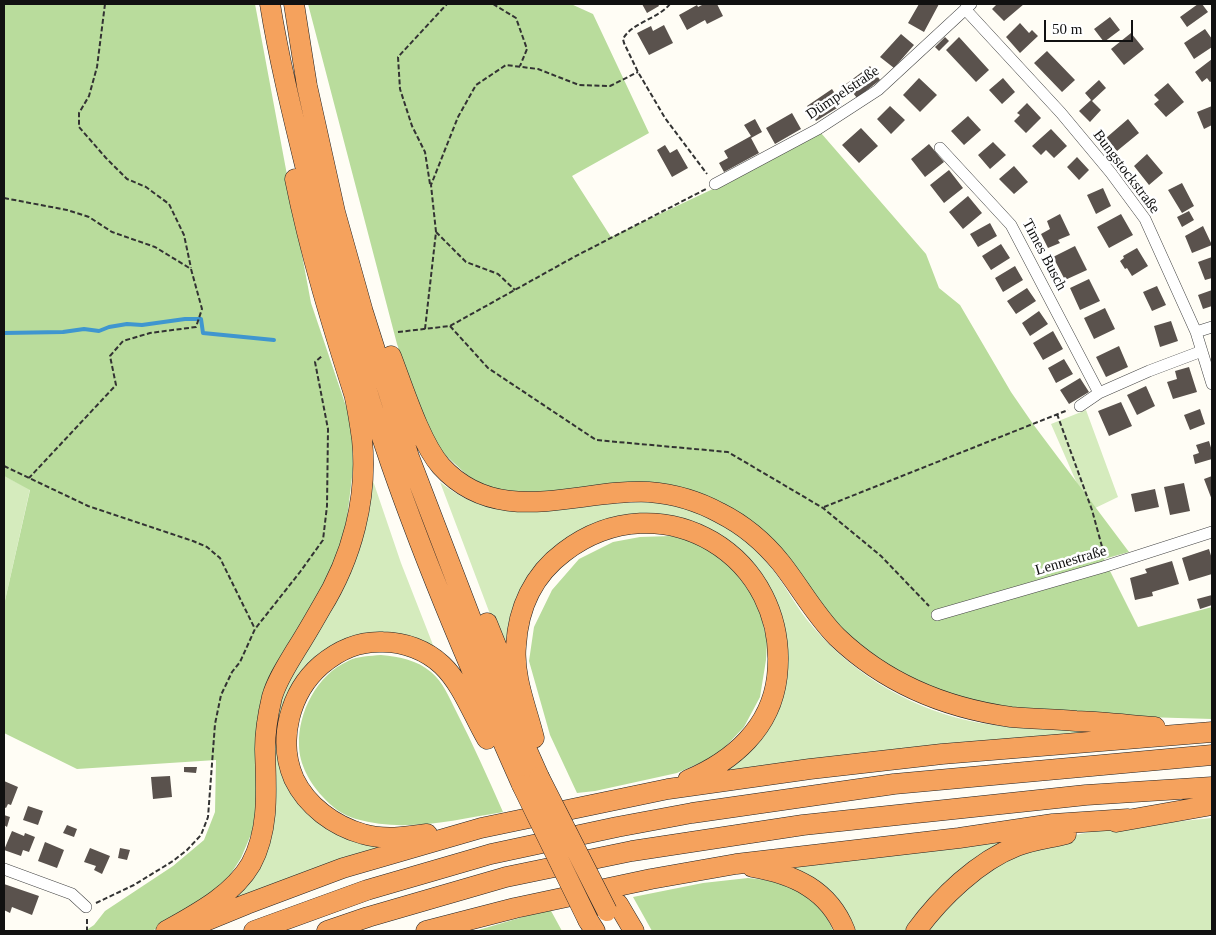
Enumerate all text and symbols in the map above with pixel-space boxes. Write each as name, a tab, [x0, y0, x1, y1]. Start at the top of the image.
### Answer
scale bar	[1046, 10, 1135, 42]
text: 50 m	[1052, 21, 1082, 37]
street label: Dümpelstraße	[803, 62, 883, 124]
street label: Bungstockstraße	[1089, 127, 1163, 217]
street label: Times Busch	[1018, 216, 1070, 294]
street label: Lennestraße	[1033, 542, 1109, 580]

